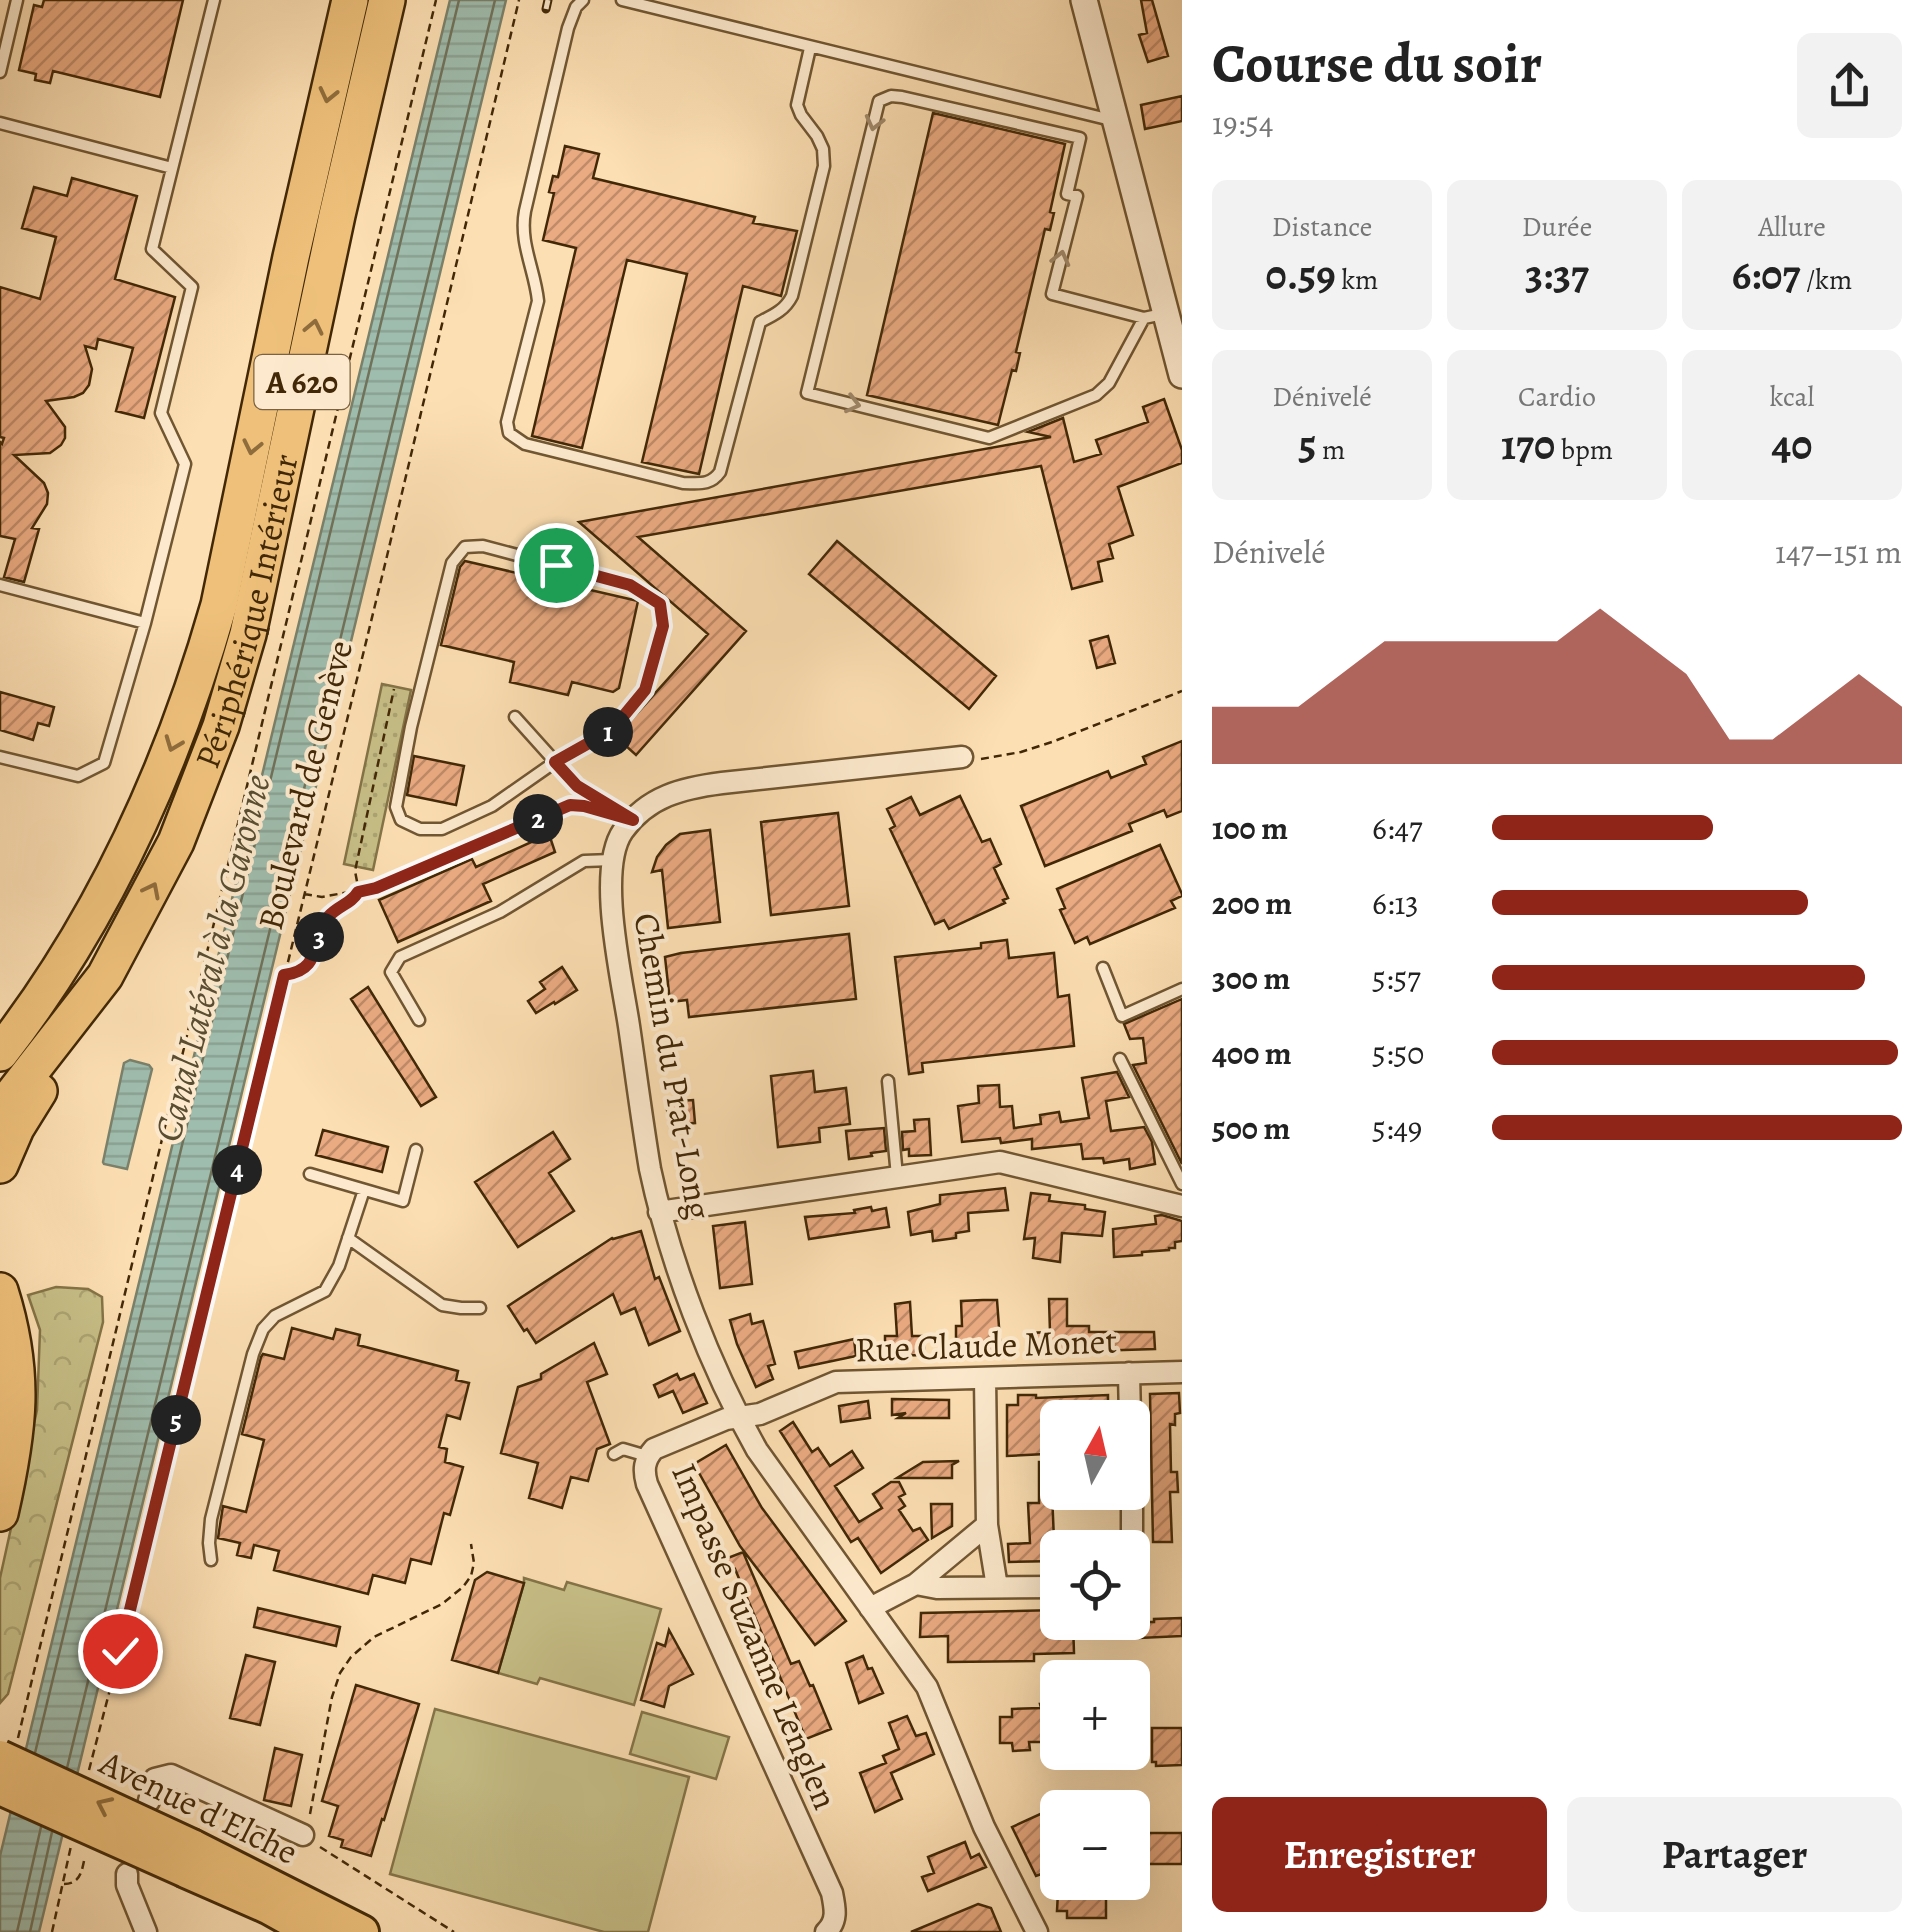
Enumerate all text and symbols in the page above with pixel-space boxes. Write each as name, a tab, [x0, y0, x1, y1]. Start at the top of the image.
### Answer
text: Course du soir	[1212, 26, 1542, 101]
button: share	[1797, 33, 1902, 138]
one-way arrow	[318, 86, 339, 103]
text: 19:54	[1212, 101, 1273, 145]
one-way arrow	[865, 114, 886, 131]
text: Distance	[1272, 208, 1372, 246]
text: Durée	[1522, 208, 1592, 246]
text: Allure	[1758, 208, 1826, 246]
text: 0.59	[1266, 246, 1336, 303]
text: 3:37	[1525, 246, 1589, 303]
text: 6:07	[1732, 246, 1800, 303]
one-way arrow	[1049, 250, 1070, 267]
text: km	[1336, 261, 1378, 299]
text: /km	[1800, 261, 1852, 299]
one-way arrow	[302, 319, 323, 336]
road number: A 620	[254, 355, 350, 409]
text: Dénivelé	[1272, 378, 1372, 416]
text: Cardio	[1518, 378, 1596, 416]
text: kcal	[1770, 378, 1814, 416]
one-way arrow	[844, 392, 861, 413]
text: 5	[1299, 416, 1317, 473]
text: 170	[1501, 416, 1555, 473]
text: 40	[1772, 416, 1812, 473]
text: m	[1317, 431, 1345, 469]
text: bpm	[1555, 431, 1613, 469]
one-way arrow	[243, 438, 264, 455]
street label: Périphérique Intérieur	[183, 450, 310, 775]
pin	[514, 523, 599, 608]
text: Dénivelé	[1212, 530, 1326, 574]
text: 147–151 m	[1775, 530, 1902, 574]
icon: arrive	[529, 538, 584, 593]
street label: Boulevard de Genève	[246, 635, 364, 935]
pin: 1	[583, 707, 633, 757]
text: 1	[603, 713, 613, 751]
one-way arrow	[165, 734, 185, 752]
water label: Canal Latéral à la Garonne	[141, 769, 283, 1147]
pin: 2	[513, 794, 563, 844]
text: 2	[531, 800, 545, 838]
text: 100 m	[1212, 806, 1288, 850]
text: 6:47	[1372, 806, 1422, 850]
text: 200 m	[1212, 881, 1292, 925]
text: 6:13	[1372, 881, 1419, 925]
one-way arrow	[139, 883, 159, 901]
street label: Chemin du Prat-Long	[622, 909, 724, 1223]
pin: 3	[294, 912, 344, 962]
text: 3	[313, 918, 325, 956]
text: 300 m	[1212, 956, 1290, 1000]
text: 5:57	[1372, 956, 1421, 1000]
text: 400 m	[1212, 1031, 1292, 1075]
text: 5:50	[1372, 1031, 1424, 1075]
text: 500 m	[1212, 1106, 1290, 1150]
text: 5:49	[1372, 1106, 1422, 1150]
pin: 4	[212, 1145, 262, 1195]
text: 4	[230, 1151, 244, 1189]
street label: Rue Claude Monet	[854, 1316, 1118, 1374]
pin: 5	[151, 1395, 201, 1445]
north arrow	[1040, 1400, 1150, 1510]
map controls	[1040, 1400, 1150, 1900]
text: 5	[170, 1401, 182, 1439]
street label: Impasse Suzanne Lenglen	[660, 1456, 850, 1816]
button: locate	[1040, 1530, 1150, 1640]
pin	[78, 1609, 163, 1694]
icon: check	[93, 1624, 148, 1679]
button: +	[1040, 1660, 1150, 1770]
street label: Avenue d'Elche	[91, 1738, 306, 1876]
button: −	[1040, 1790, 1150, 1900]
one-way arrow	[96, 1797, 114, 1817]
button: Enregistrer	[1212, 1797, 1547, 1912]
button: Partager	[1567, 1797, 1902, 1912]

